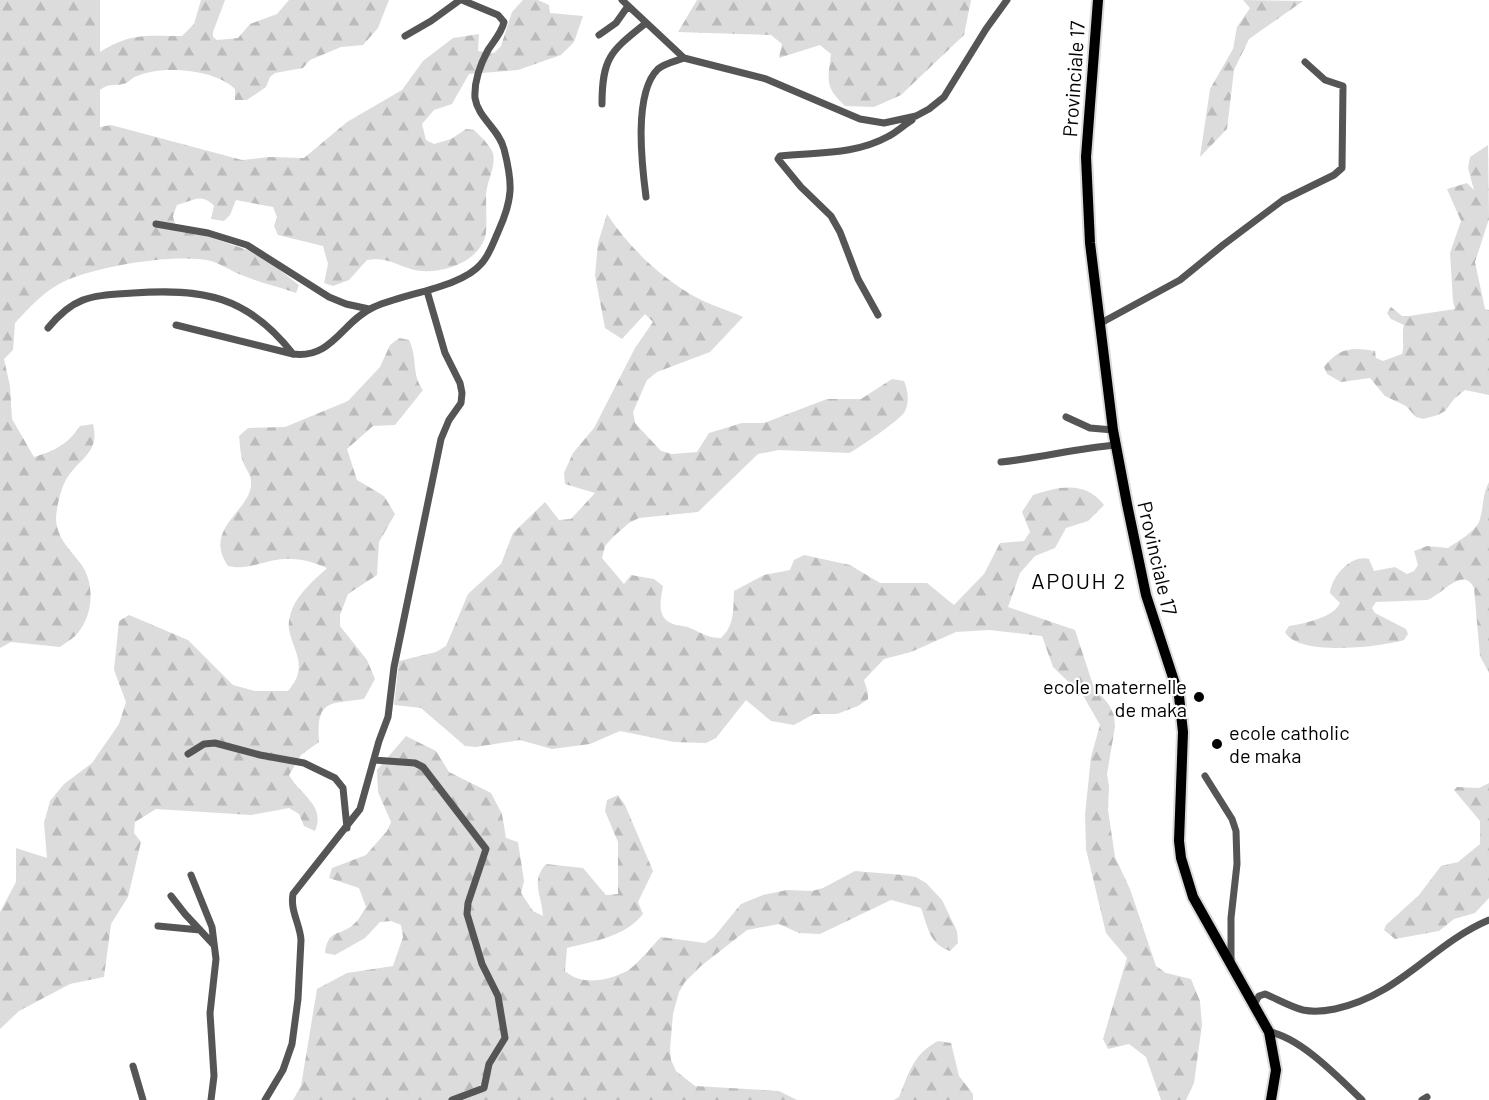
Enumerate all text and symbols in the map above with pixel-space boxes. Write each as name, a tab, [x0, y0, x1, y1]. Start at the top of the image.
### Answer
street label: Provinciale 17	[1057, 20, 1089, 138]
street label: Provinciale 17	[1133, 499, 1183, 618]
district label: APOUH 2	[1031, 567, 1127, 593]
place label: ecole maternelle de maka	[1043, 674, 1187, 721]
marker: ecole maternelle de maka	[1192, 690, 1206, 704]
place label: ecole catholic de maka	[1229, 720, 1350, 767]
marker: ecole catholic de maka	[1210, 737, 1224, 751]

